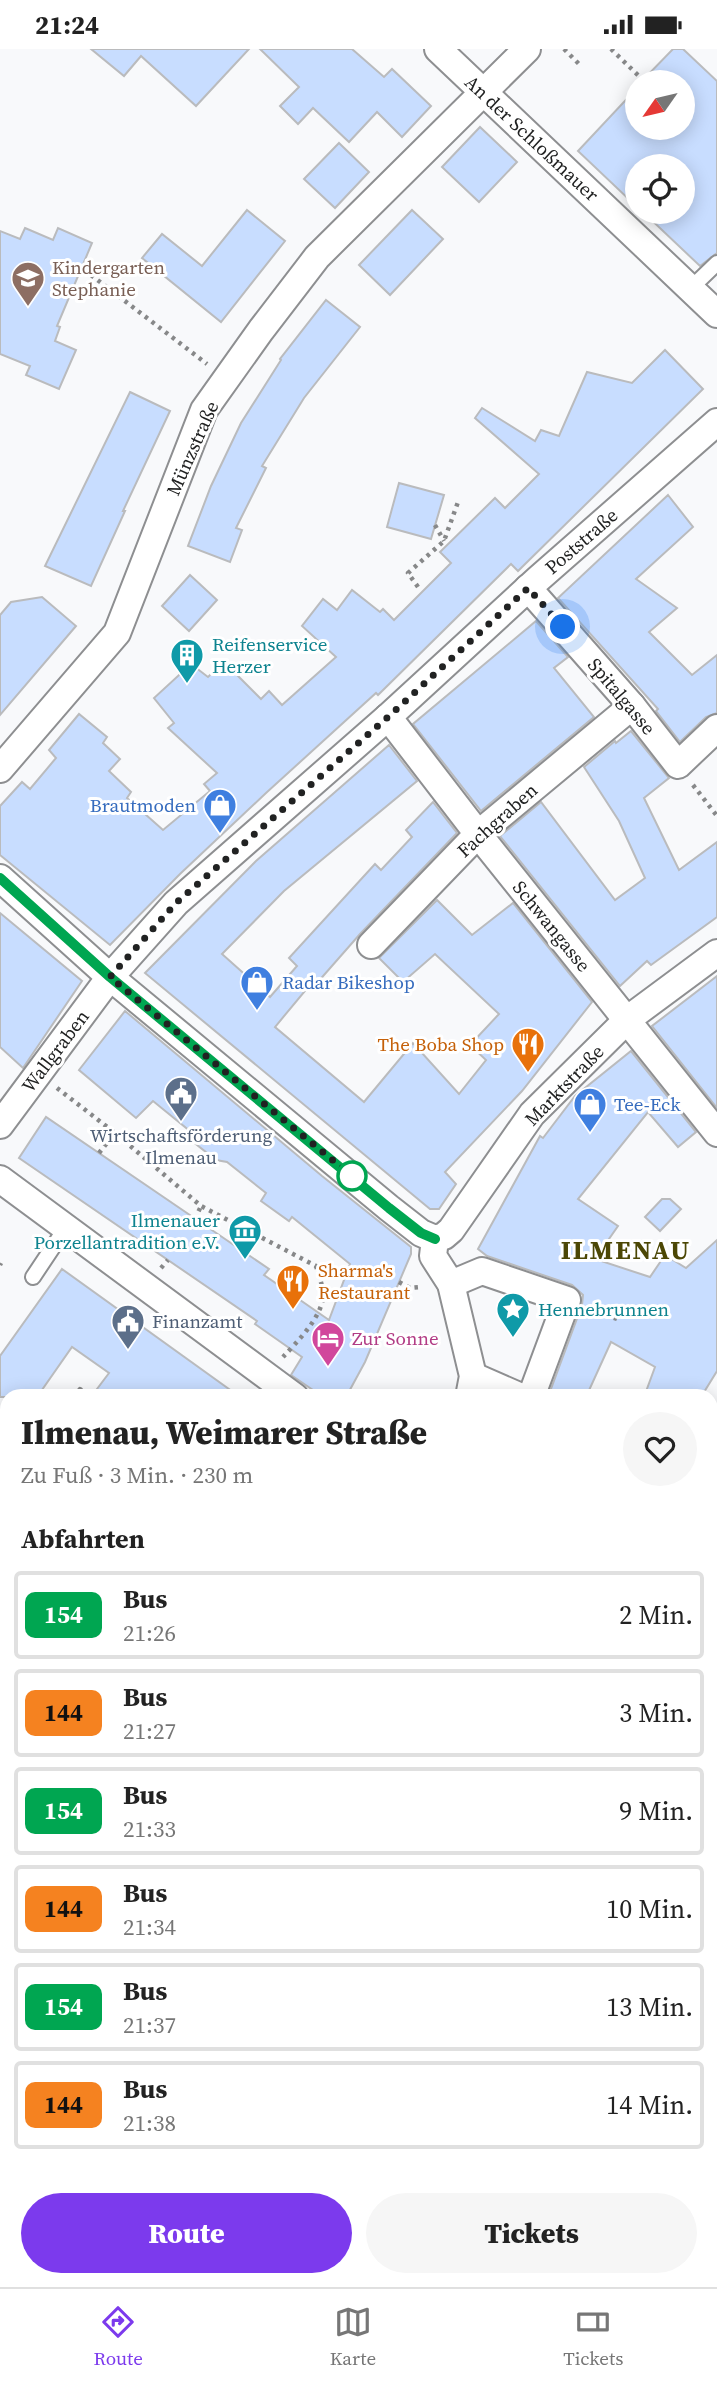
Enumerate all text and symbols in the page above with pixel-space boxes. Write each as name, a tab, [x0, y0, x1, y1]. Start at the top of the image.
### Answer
text: 21:24	[35, 7, 99, 43]
street label: An der Schloßmauer	[459, 69, 605, 207]
north arrow	[625, 70, 695, 140]
map controls	[625, 70, 695, 224]
button: locate	[625, 154, 695, 224]
place label: Kindergarten Stephanie	[52, 254, 165, 302]
school or university icon: Kindergarten Stephanie	[9, 259, 47, 308]
street label: Münzstraße	[160, 397, 224, 499]
street label: Poststraße	[539, 502, 623, 580]
your location	[545, 609, 580, 644]
place label: Reifenservice Herzer	[212, 631, 328, 679]
building icon: Reifenservice Herzer	[168, 636, 206, 685]
street label: Spitalgasse	[582, 652, 662, 740]
street label: Fachgraben	[451, 777, 543, 863]
shop icon: Brautmoden	[201, 786, 239, 835]
place label: Brautmoden	[90, 792, 196, 818]
street label: Schwangasse	[507, 875, 597, 977]
shop icon: Radar Bikeshop	[238, 963, 276, 1012]
place label: Radar Bikeshop	[282, 969, 415, 995]
street label: Wallgraben	[15, 1004, 95, 1098]
restaurant icon: The Boba Shop	[509, 1025, 547, 1074]
place label: The Boba Shop	[377, 1031, 504, 1057]
street label: Marktstraße	[519, 1039, 609, 1131]
public building icon: Wirtschaftsförderung Ilmenau	[162, 1074, 200, 1123]
shop icon: Tee-Eck	[571, 1085, 609, 1134]
place label: Tee-Eck	[614, 1091, 681, 1117]
place label: Wirtschaftsförderung Ilmenau	[90, 1122, 272, 1170]
unlabelled marker	[337, 1161, 367, 1191]
place label: Ilmenauer Porzellantradition e.V.	[34, 1207, 220, 1255]
museum icon: Ilmenauer Porzellantradition e.V.	[226, 1212, 264, 1261]
district label: ILMENAU	[561, 1232, 691, 1268]
place label: Sharma's Restaurant	[318, 1257, 411, 1305]
restaurant icon: Sharma's Restaurant	[274, 1262, 312, 1311]
place icon: Hennebrunnen	[494, 1290, 532, 1339]
place label: Hennebrunnen	[538, 1296, 669, 1322]
public building icon: Finanzamt	[109, 1302, 147, 1351]
place label: Finanzamt	[152, 1308, 243, 1334]
hotel icon: Zur Sonne	[309, 1319, 347, 1368]
place label: Zur Sonne	[352, 1325, 439, 1351]
text: Ilmenau, Weimarer Straße	[21, 1410, 427, 1455]
button: heart	[623, 1412, 697, 1486]
text: Zu Fuß · 3 Min. · 230 m	[21, 1459, 253, 1491]
text: Abfahrten	[21, 1521, 145, 1557]
text: Bus	[123, 1581, 167, 1617]
text: 2 Min.	[619, 1597, 693, 1633]
text: 154	[44, 1598, 83, 1631]
text: 21:26	[123, 1617, 176, 1649]
text: Bus	[123, 1679, 167, 1715]
text: 3 Min.	[619, 1695, 693, 1731]
text: 144	[44, 1696, 83, 1729]
text: 21:27	[123, 1715, 176, 1747]
text: Bus	[123, 1777, 167, 1813]
text: 9 Min.	[619, 1793, 693, 1829]
text: 154	[44, 1794, 83, 1827]
text: 21:33	[123, 1813, 176, 1845]
text: Bus	[123, 1875, 167, 1911]
text: 10 Min.	[606, 1891, 693, 1927]
text: 144	[44, 1892, 83, 1925]
text: 21:34	[123, 1911, 176, 1943]
text: Bus	[123, 1973, 167, 2009]
text: 13 Min.	[606, 1989, 693, 2025]
text: 154	[44, 1990, 83, 2023]
text: 21:37	[123, 2009, 176, 2041]
text: Bus	[123, 2071, 167, 2107]
text: 14 Min.	[606, 2087, 693, 2123]
text: 144	[44, 2088, 83, 2121]
text: 21:38	[123, 2107, 176, 2139]
button: Route	[21, 2193, 352, 2273]
button: Tickets	[366, 2193, 697, 2273]
tab: Route	[93, 2303, 143, 2371]
tab: Karte	[330, 2303, 376, 2371]
tab: Tickets	[563, 2303, 623, 2371]

